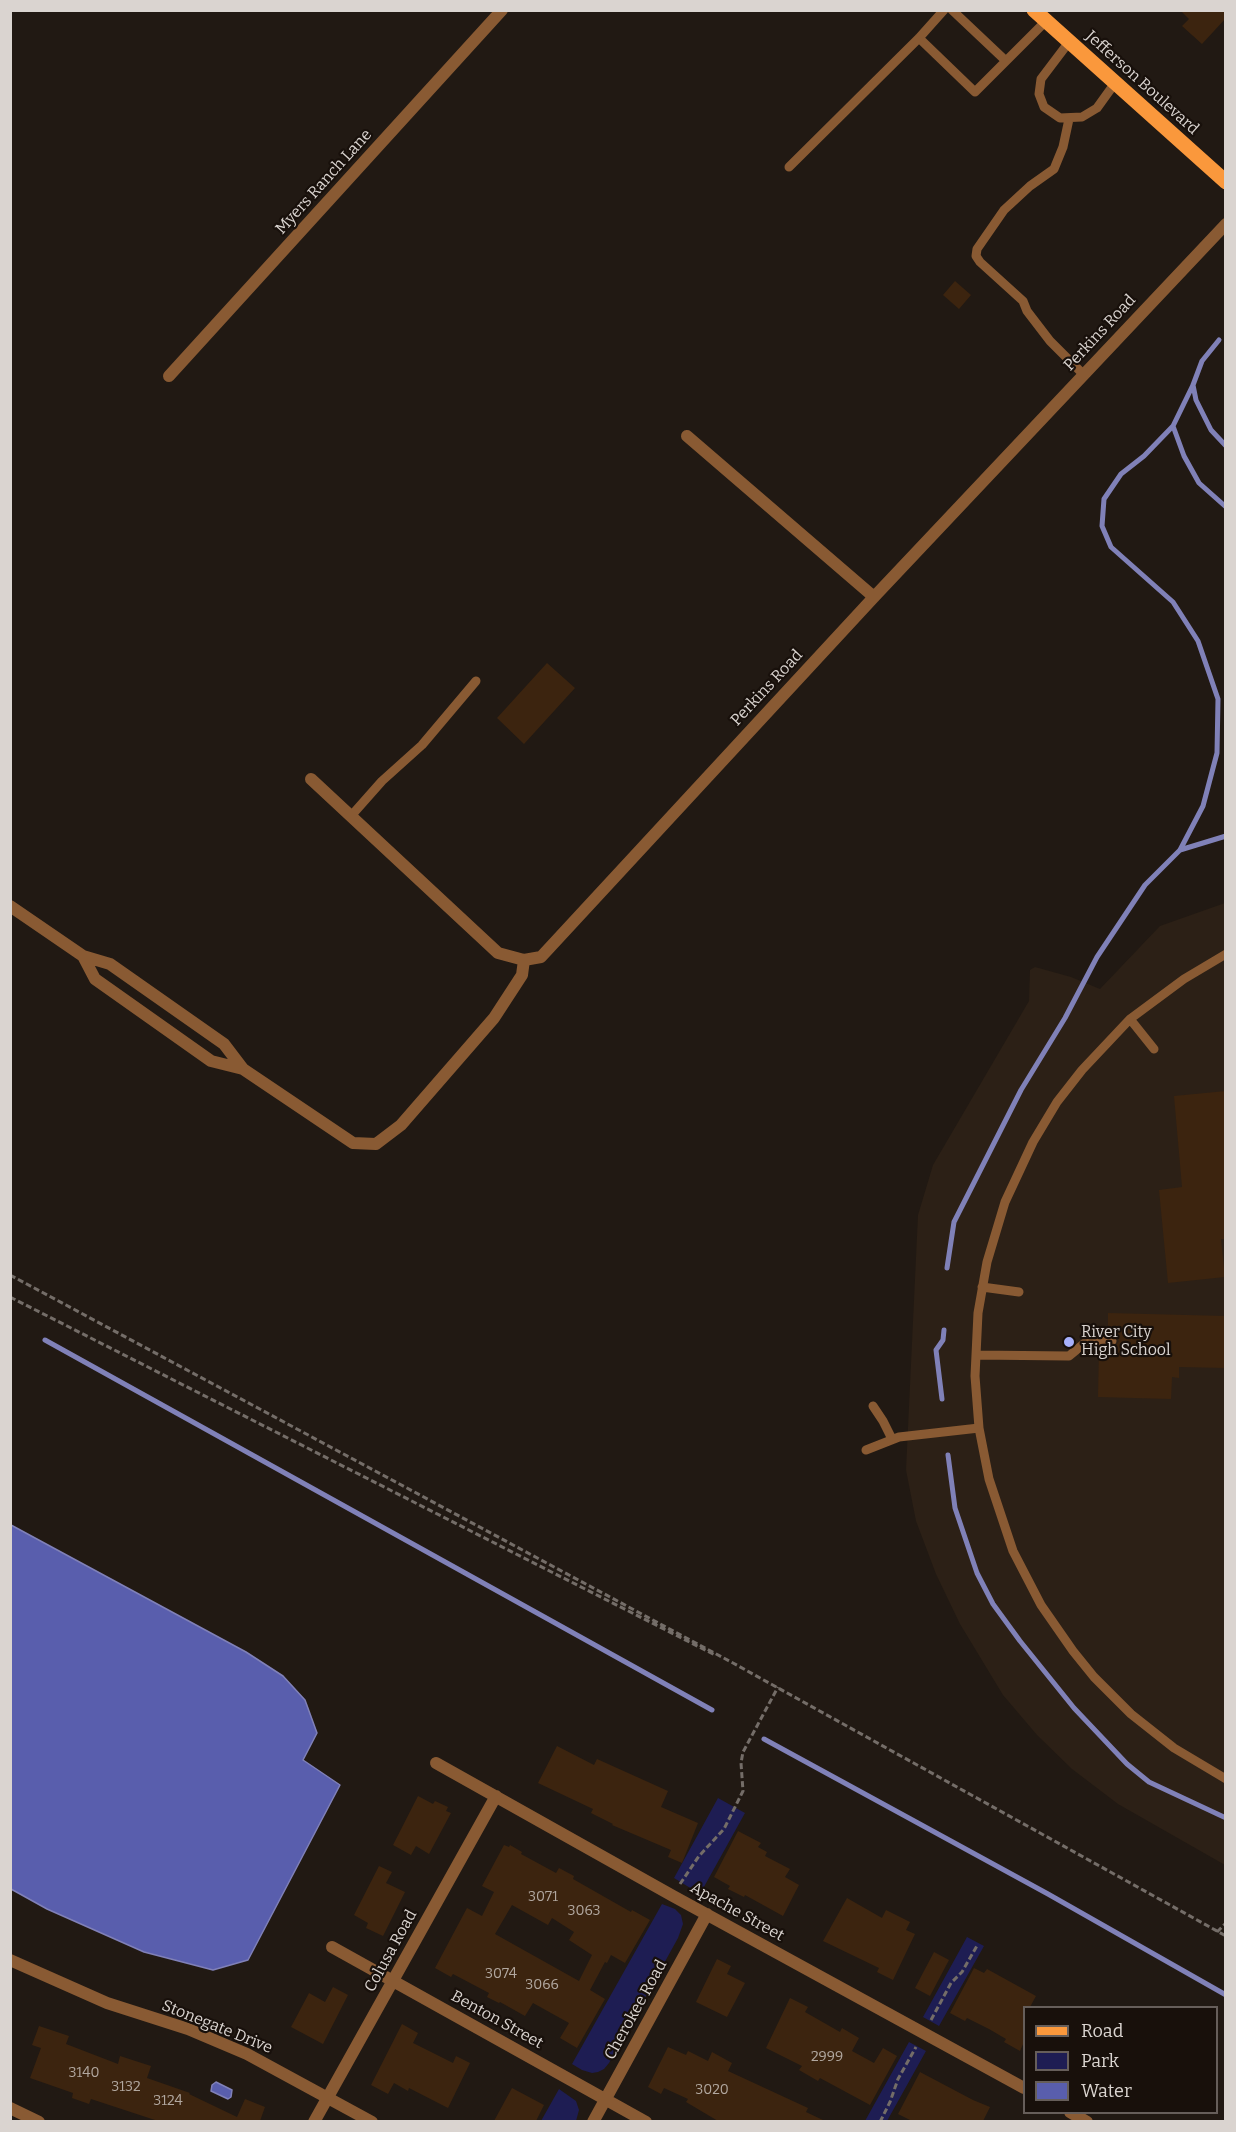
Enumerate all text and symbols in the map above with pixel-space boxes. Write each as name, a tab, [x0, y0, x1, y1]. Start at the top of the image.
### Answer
street label: Jefferson Boulevard	[1081, 27, 1203, 139]
street label: Myers Ranch Lane	[272, 125, 376, 239]
street label: Perkins Road	[1060, 291, 1140, 375]
street label: Perkins Road	[727, 646, 807, 730]
place label: River City High School	[1081, 1323, 1171, 1361]
marker: River City High School	[1062, 1335, 1076, 1349]
street label: Apache Street	[687, 1878, 787, 1946]
house number: 3071	[528, 1889, 558, 1905]
house number: 3063	[568, 1903, 600, 1919]
street label: Colusa Road	[361, 1907, 421, 1995]
street label: Cherokee Road	[601, 1957, 671, 2063]
house number: 3074	[485, 1966, 517, 1982]
house number: 3066	[525, 1977, 559, 1993]
street label: Benton Street	[448, 1987, 546, 2053]
street label: Stonegate Drive	[159, 1996, 275, 2058]
legend	[1023, 2006, 1218, 2114]
text: Road	[1081, 2020, 1123, 2042]
house number: 2999	[811, 2049, 843, 2065]
text: Park	[1081, 2050, 1119, 2072]
house number: 3140	[69, 2065, 99, 2081]
house number: 3132	[111, 2079, 141, 2095]
text: Water	[1081, 2080, 1132, 2102]
house number: 3020	[695, 2082, 729, 2098]
house number: 3124	[153, 2093, 183, 2109]

